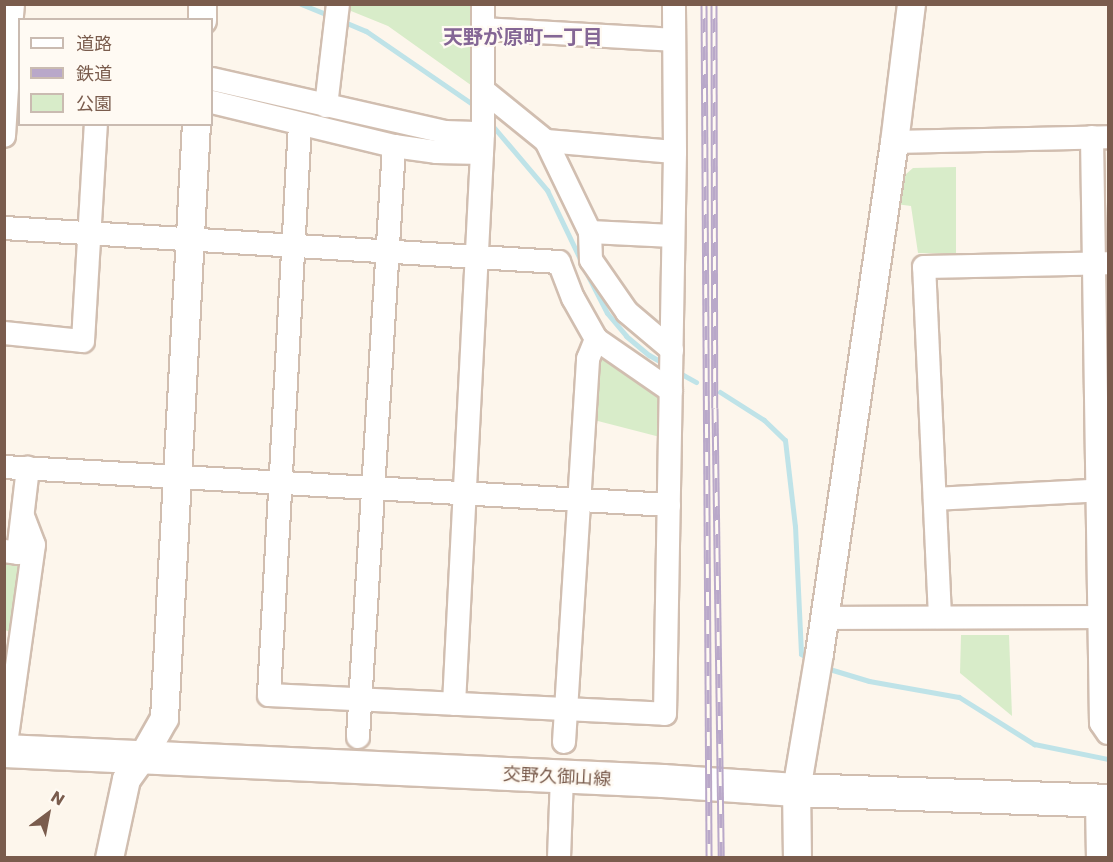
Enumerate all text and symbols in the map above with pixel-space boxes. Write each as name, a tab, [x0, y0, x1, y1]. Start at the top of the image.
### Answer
legend	[18, 18, 213, 126]
district label: 天野が原町一丁目	[443, 25, 603, 49]
text: 道路	[76, 31, 112, 56]
text: 鉄道	[76, 61, 112, 86]
text: 公園	[76, 91, 112, 116]
street label: 交野久御山線	[503, 763, 611, 791]
north arrow	[18, 784, 78, 844]
text: N	[47, 785, 69, 811]

